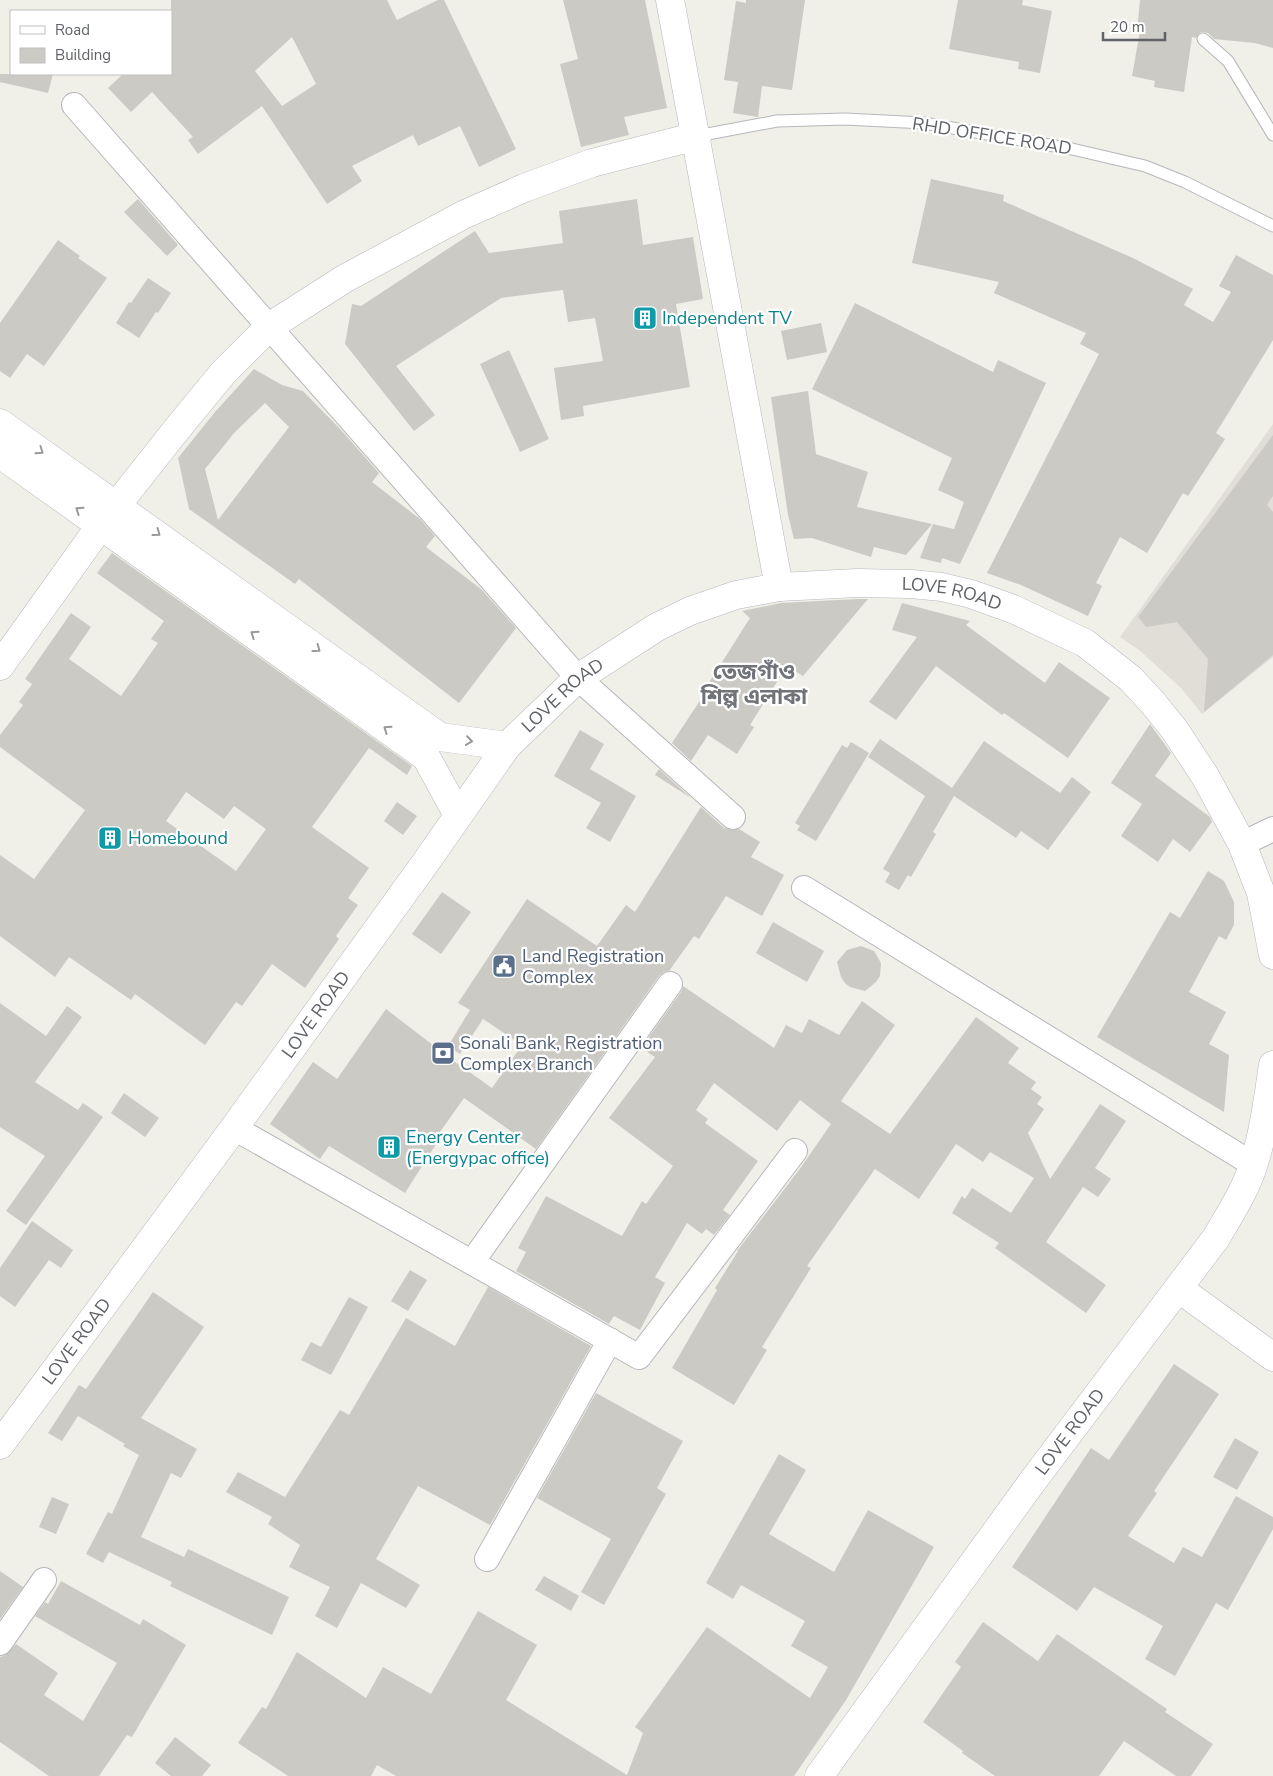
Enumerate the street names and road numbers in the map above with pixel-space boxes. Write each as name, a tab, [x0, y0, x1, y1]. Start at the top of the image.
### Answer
street label: RHD OFFICE ROAD	[911, 112, 1073, 160]
street label: LOVE ROAD	[902, 572, 1005, 616]
street label: LOVE ROAD	[516, 653, 608, 738]
street label: LOVE ROAD	[276, 966, 356, 1063]
street label: LOVE ROAD	[37, 1293, 117, 1389]
street label: LOVE ROAD	[1030, 1384, 1110, 1480]

